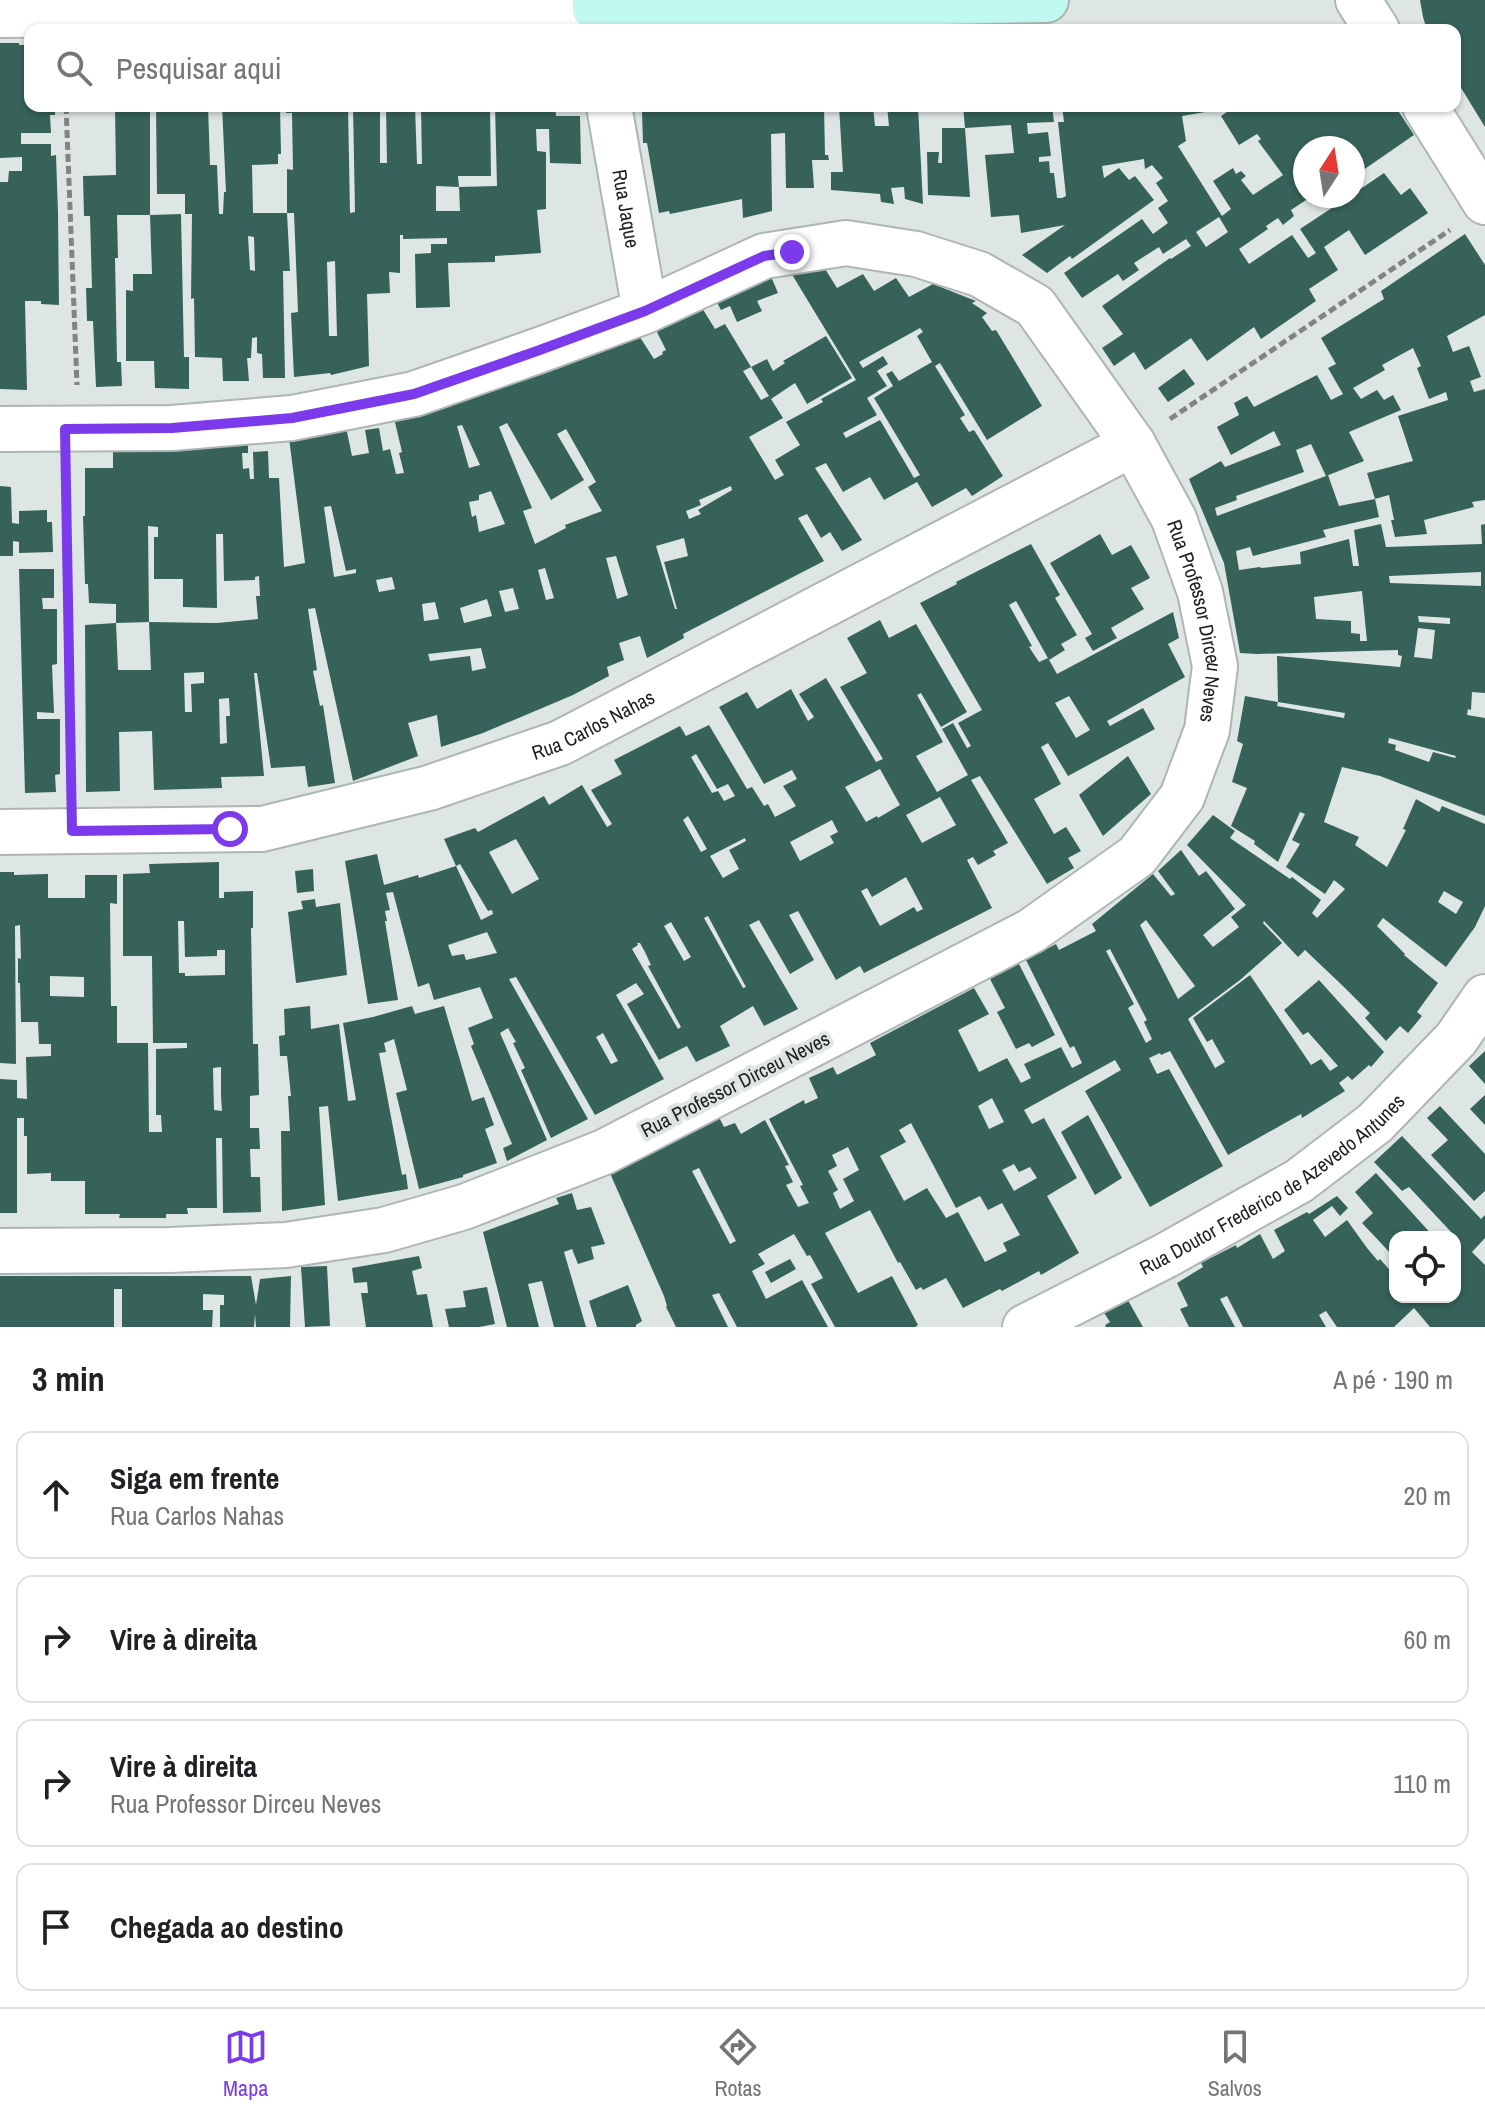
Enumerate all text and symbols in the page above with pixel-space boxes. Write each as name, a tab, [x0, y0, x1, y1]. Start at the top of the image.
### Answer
search box	[24, 24, 1461, 112]
icon: search	[52, 46, 96, 90]
text: Pesquisar aqui	[116, 48, 281, 88]
north arrow	[1293, 136, 1365, 208]
street label: Rua Jaque	[607, 167, 647, 250]
route end	[774, 234, 810, 270]
street label: Rua Professor Dirceu Neves	[1162, 515, 1229, 724]
street label: Rua Carlos Nahas	[528, 683, 659, 765]
route start	[212, 811, 248, 847]
street label: Rua Professor Dirceu Neves	[636, 1025, 834, 1143]
street label: Rua Doutor Frederico de Azevedo Antunes	[1134, 1087, 1410, 1280]
map controls	[1389, 1231, 1461, 1303]
button: locate	[1389, 1231, 1461, 1303]
text: 3 min	[32, 1356, 105, 1402]
text: A pé · 190 m	[1333, 1362, 1453, 1397]
text: Siga em frente	[110, 1458, 280, 1498]
icon: ahead	[34, 1473, 78, 1517]
text: 20 m	[1404, 1478, 1451, 1513]
text: Rua Carlos Nahas	[110, 1498, 284, 1533]
icon: right	[34, 1617, 78, 1661]
text: Vire à direita	[110, 1619, 257, 1659]
text: 60 m	[1404, 1622, 1451, 1657]
text: Vire à direita	[110, 1746, 257, 1786]
icon: right	[34, 1761, 78, 1805]
text: 110 m	[1393, 1766, 1451, 1801]
text: Rua Professor Dirceu Neves	[110, 1786, 381, 1821]
icon: arrive	[34, 1905, 78, 1949]
text: Chegada ao destino	[110, 1907, 344, 1947]
tab: Mapa	[223, 2025, 268, 2103]
tab: Rotas	[714, 2025, 762, 2103]
tab: Salvos	[1208, 2025, 1262, 2103]

